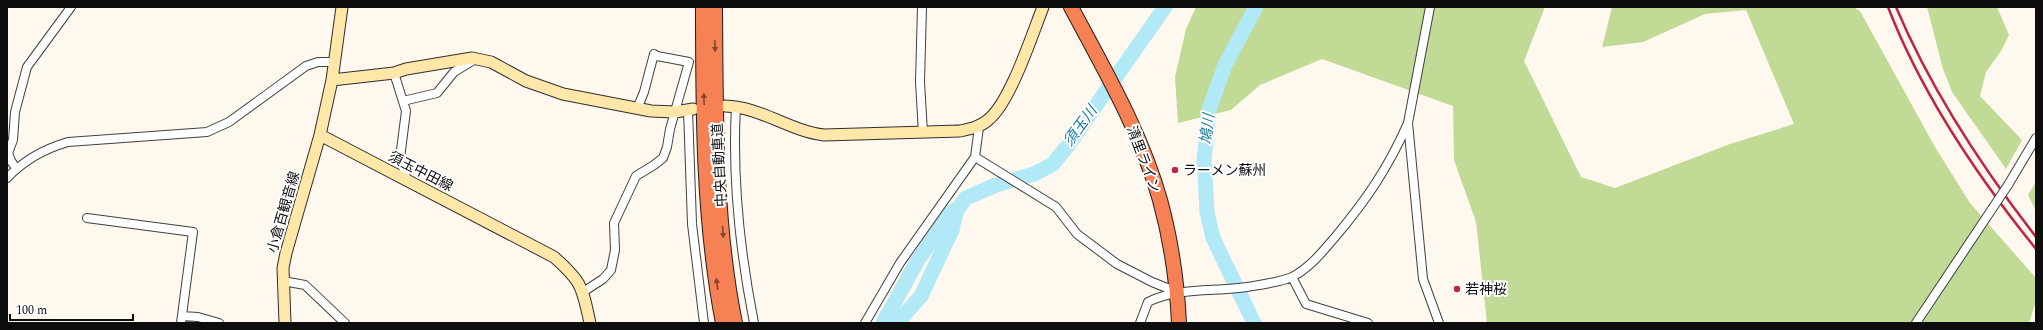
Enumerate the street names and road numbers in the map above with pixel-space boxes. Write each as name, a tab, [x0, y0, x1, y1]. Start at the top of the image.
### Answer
street label: 中央自動車道	[707, 122, 732, 207]
street label: 清里ライン	[1121, 123, 1166, 196]
street label: 須玉中田線	[385, 146, 457, 197]
street label: 小倉百観音線	[262, 169, 305, 255]

